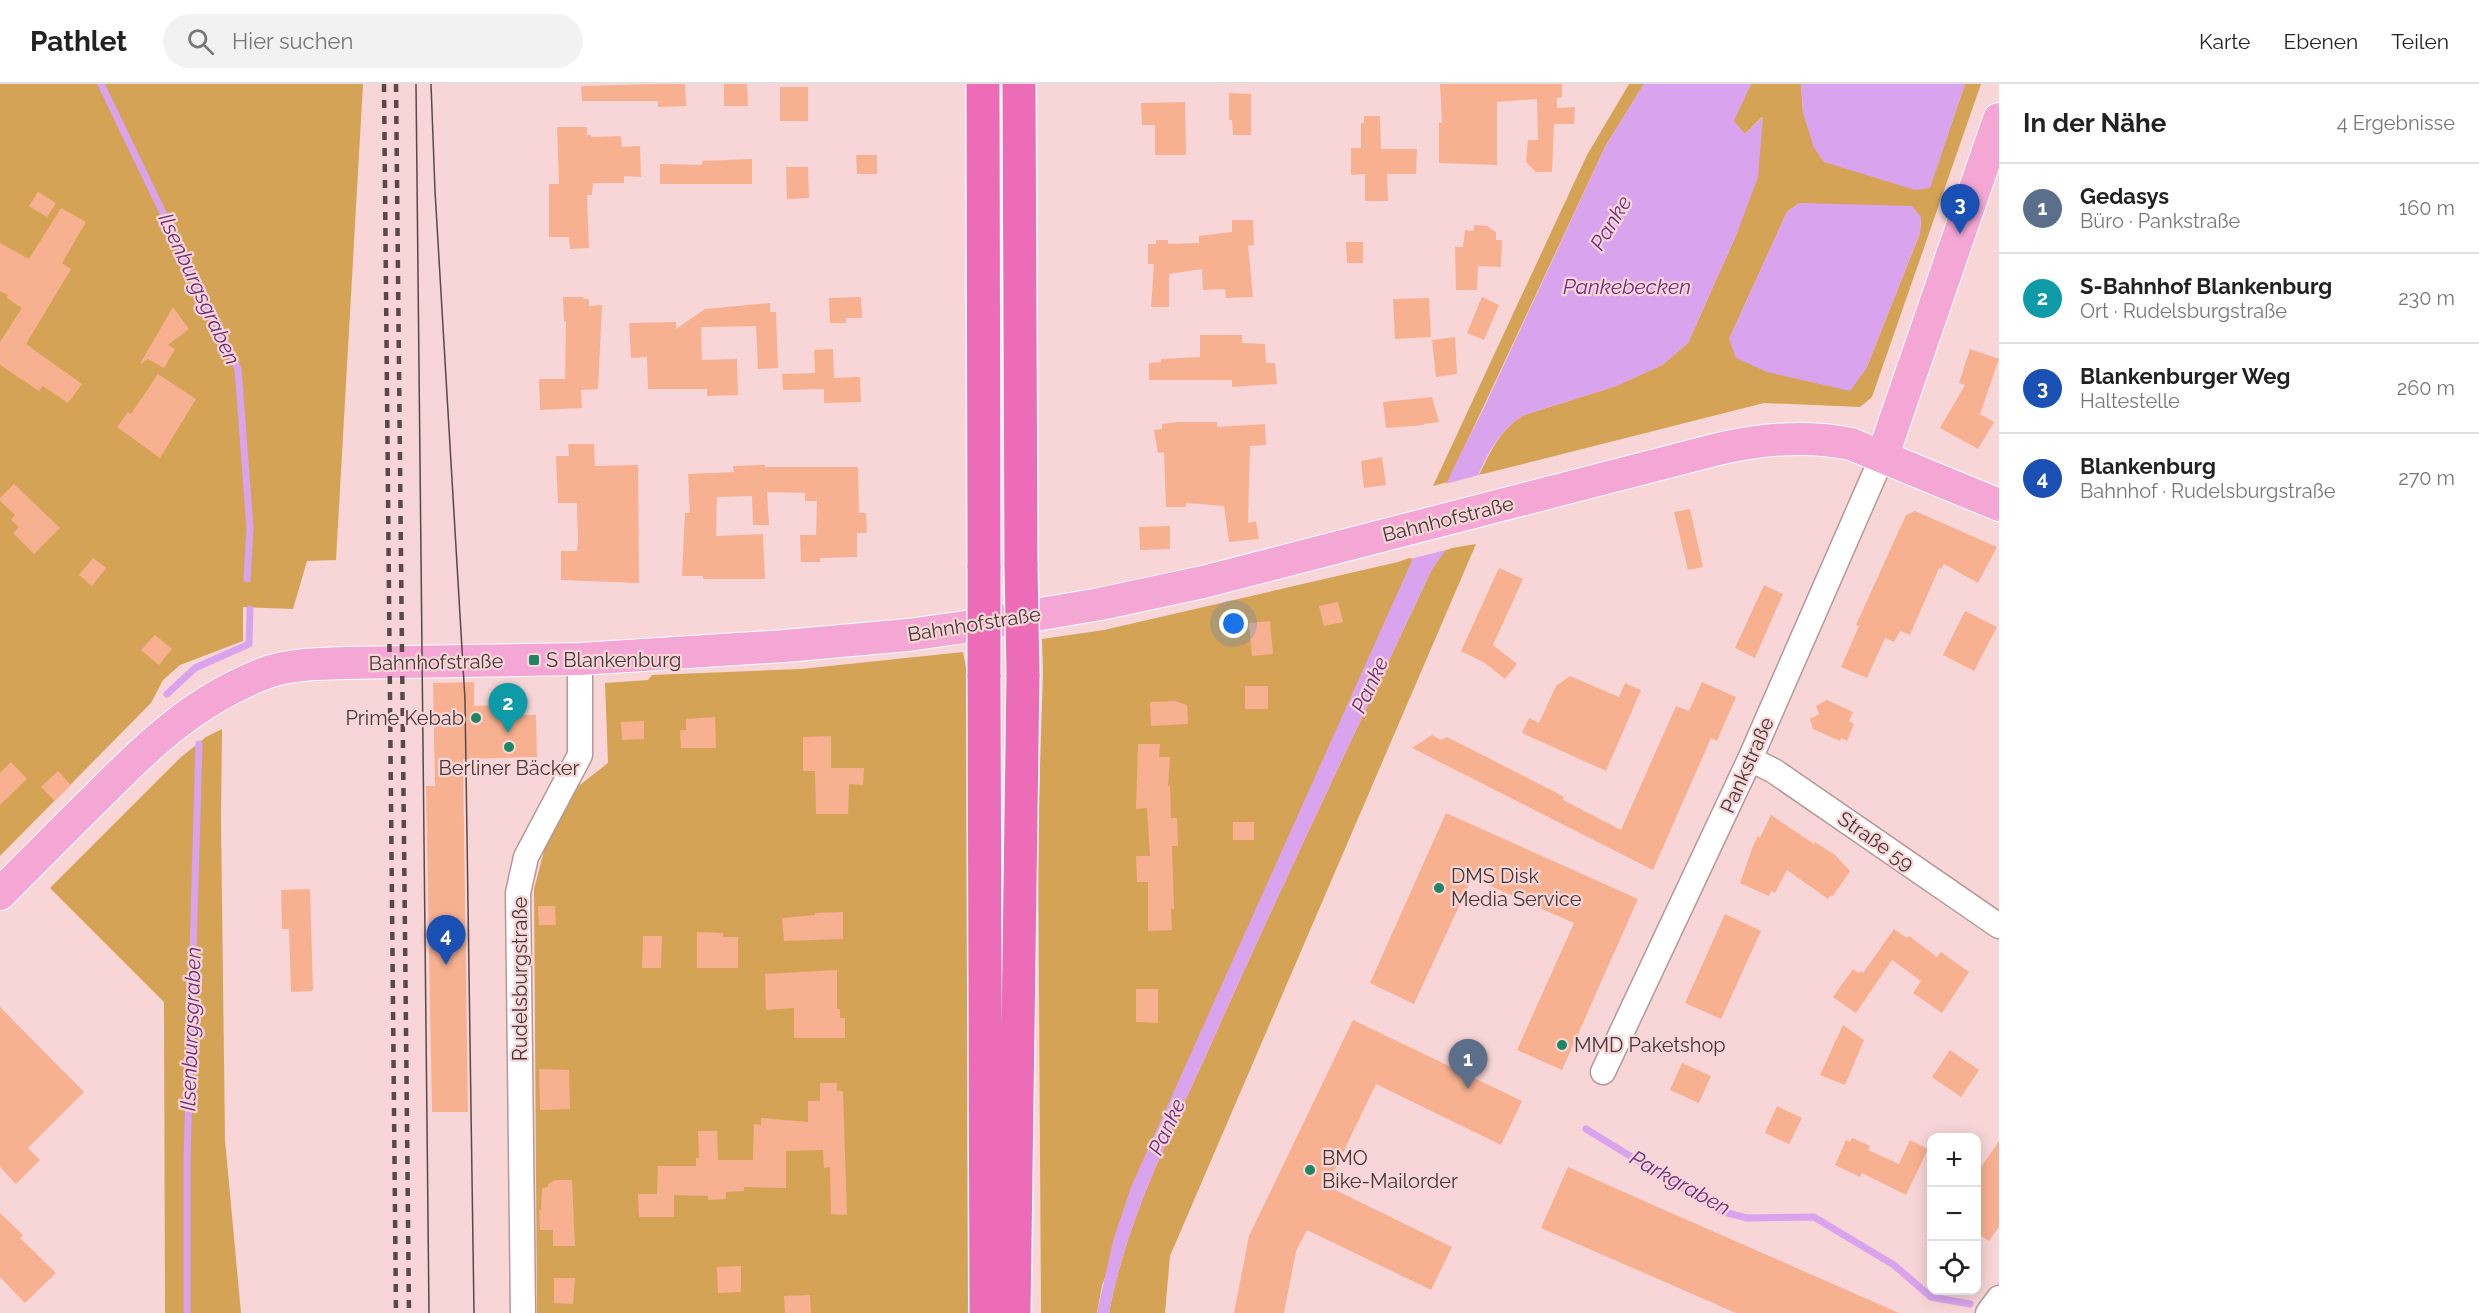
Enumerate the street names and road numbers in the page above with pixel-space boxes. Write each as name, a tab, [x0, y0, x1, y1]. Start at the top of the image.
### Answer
street label: Bahnhofstraße	[1380, 491, 1516, 547]
street label: Bahnhofstraße	[906, 602, 1043, 646]
street label: Bahnhofstraße	[369, 649, 504, 675]
street label: Pankstraße	[1715, 713, 1779, 817]
street label: Straße 59	[1833, 806, 1919, 876]
street label: Rudelsburgstraße	[508, 897, 532, 1061]

